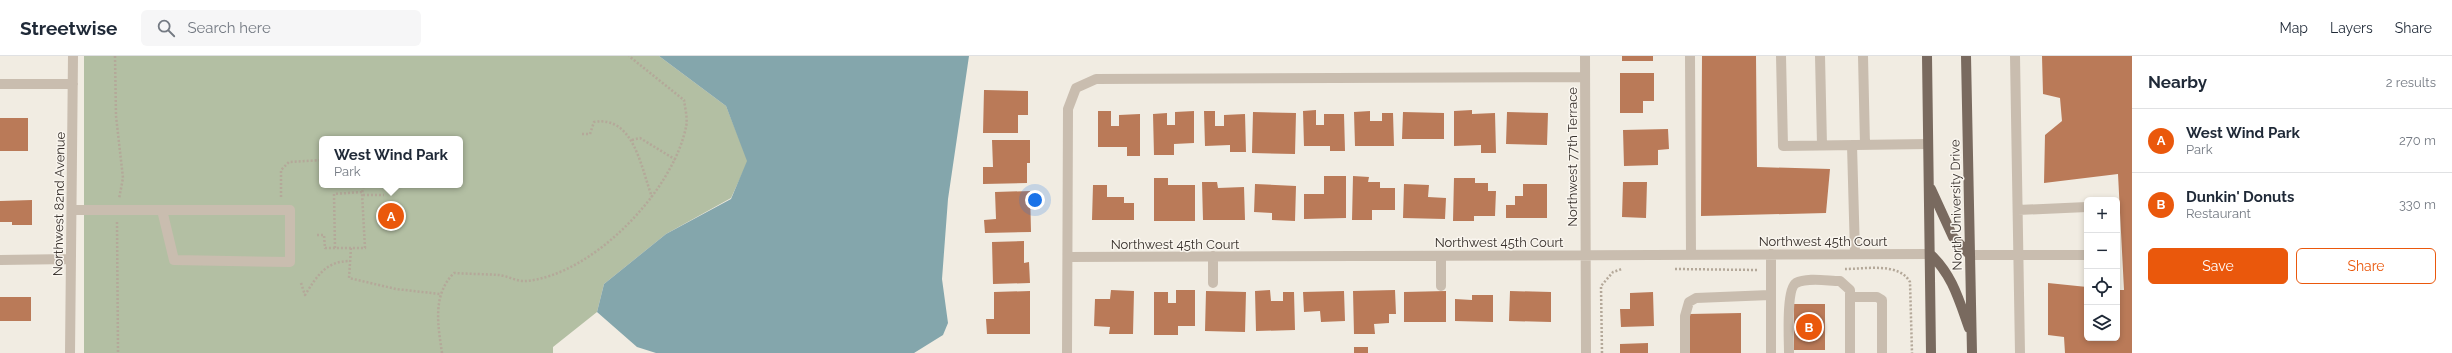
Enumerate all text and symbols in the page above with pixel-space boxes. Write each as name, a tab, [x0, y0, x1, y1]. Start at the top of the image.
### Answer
search box	[141, 10, 421, 46]
text: Streetwise	[20, 17, 117, 39]
icon: search	[155, 17, 177, 39]
text: Search here	[187, 19, 271, 37]
text: Map	[2280, 20, 2308, 36]
text: Layers	[2330, 20, 2373, 36]
text: Share	[2395, 20, 2432, 36]
text: Nearby	[2148, 72, 2207, 92]
text: 2 results	[2386, 75, 2436, 90]
street label: Northwest 77th Terrace	[1565, 87, 1580, 227]
text: West Wind Park	[2186, 124, 2300, 142]
street label: Northwest 82nd Avenue	[50, 131, 68, 276]
text: A	[2157, 133, 2165, 148]
text: 270 m	[2399, 133, 2436, 148]
popup	[319, 136, 463, 188]
street label: North University Drive	[1947, 139, 1965, 271]
text: Park	[2186, 142, 2213, 157]
text: West Wind Park	[334, 146, 448, 164]
text: Park	[334, 164, 361, 179]
text: Dunkin' Donuts	[2186, 188, 2294, 206]
your location	[1025, 190, 1045, 210]
map controls	[2084, 197, 2120, 341]
button: +	[2084, 197, 2120, 233]
text: B	[2157, 197, 2165, 212]
text: 330 m	[2399, 197, 2436, 212]
pin: A	[378, 201, 404, 231]
text: Restaurant	[2186, 206, 2251, 221]
button: −	[2084, 233, 2120, 269]
street label: Northwest 45th Court	[1759, 234, 1888, 249]
street label: Northwest 45th Court	[1435, 235, 1564, 250]
street label: Northwest 45th Court	[1111, 237, 1240, 252]
button: Save	[2148, 248, 2288, 284]
button: Share	[2296, 248, 2436, 284]
button: locate	[2084, 269, 2120, 305]
button: layers	[2084, 305, 2120, 341]
pin: B	[1796, 312, 1822, 342]

